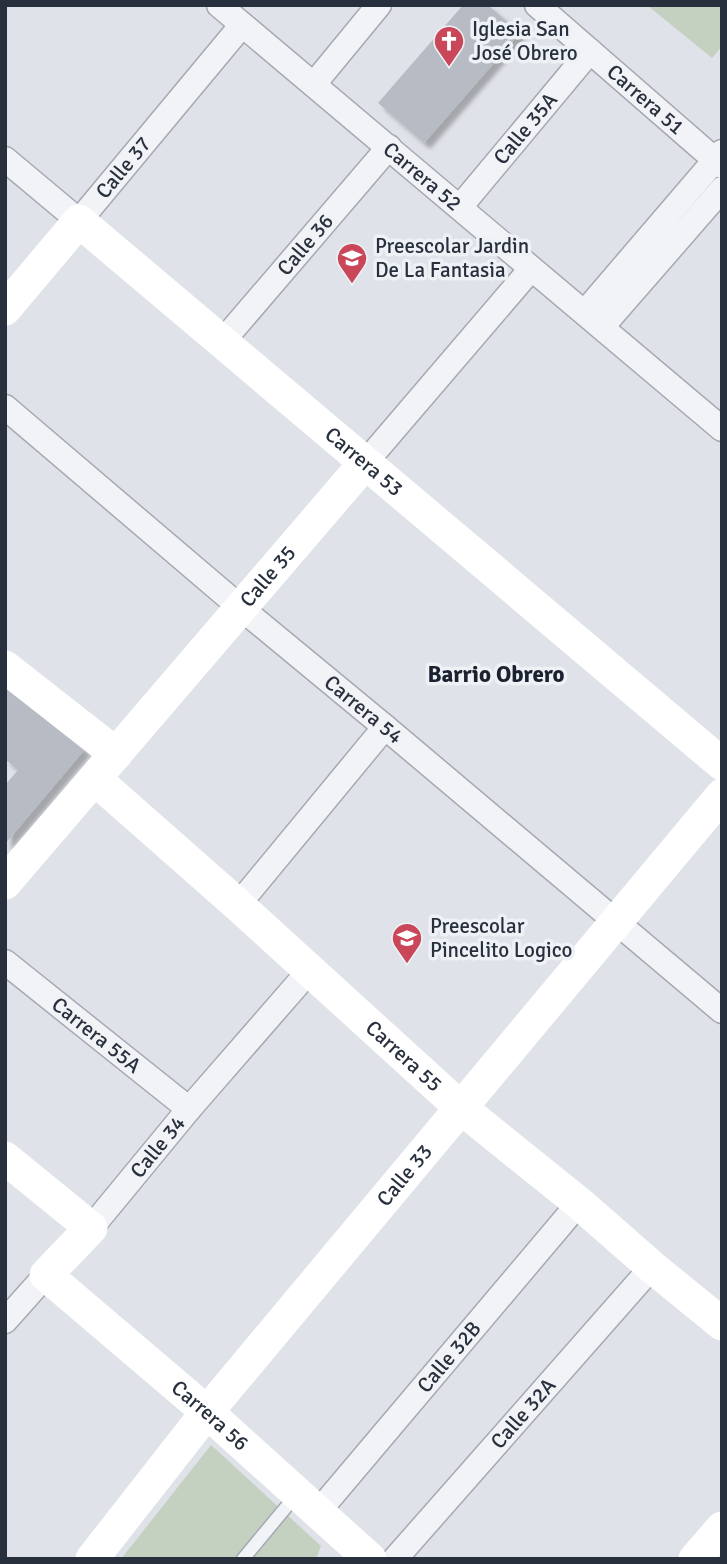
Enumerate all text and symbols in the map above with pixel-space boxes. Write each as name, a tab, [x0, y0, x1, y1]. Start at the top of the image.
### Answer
place label: Iglesia San José Obrero	[472, 16, 578, 66]
church icon: Iglesia San José Obrero	[432, 24, 466, 68]
street label: Carrera 51	[602, 59, 690, 140]
street label: Calle 35A	[488, 87, 563, 170]
street label: Calle 37	[90, 131, 157, 204]
street label: Carrera 52	[378, 136, 467, 217]
street label: Calle 36	[272, 209, 339, 281]
place label: Preescolar Jardin De La Fantasia	[375, 233, 529, 283]
school or university icon: Preescolar Jardin De La Fantasia	[335, 241, 369, 285]
street label: Carrera 53	[320, 421, 408, 502]
street label: Calle 35	[234, 540, 302, 612]
district label: Barrio Obrero	[427, 660, 565, 689]
street label: Carrera 54	[319, 669, 408, 749]
place label: Preescolar Pincelito Logico	[430, 913, 572, 963]
school or university icon: Preescolar Pincelito Logico	[390, 921, 424, 965]
street label: Carrera 55A	[46, 991, 147, 1079]
street label: Carrera 55	[360, 1015, 448, 1097]
street label: Calle 34	[125, 1111, 191, 1183]
street label: Calle 33	[371, 1139, 438, 1212]
street label: Calle 32B	[411, 1316, 487, 1398]
street label: Calle 32A	[485, 1372, 561, 1454]
street label: Carrera 56	[166, 1375, 254, 1456]

